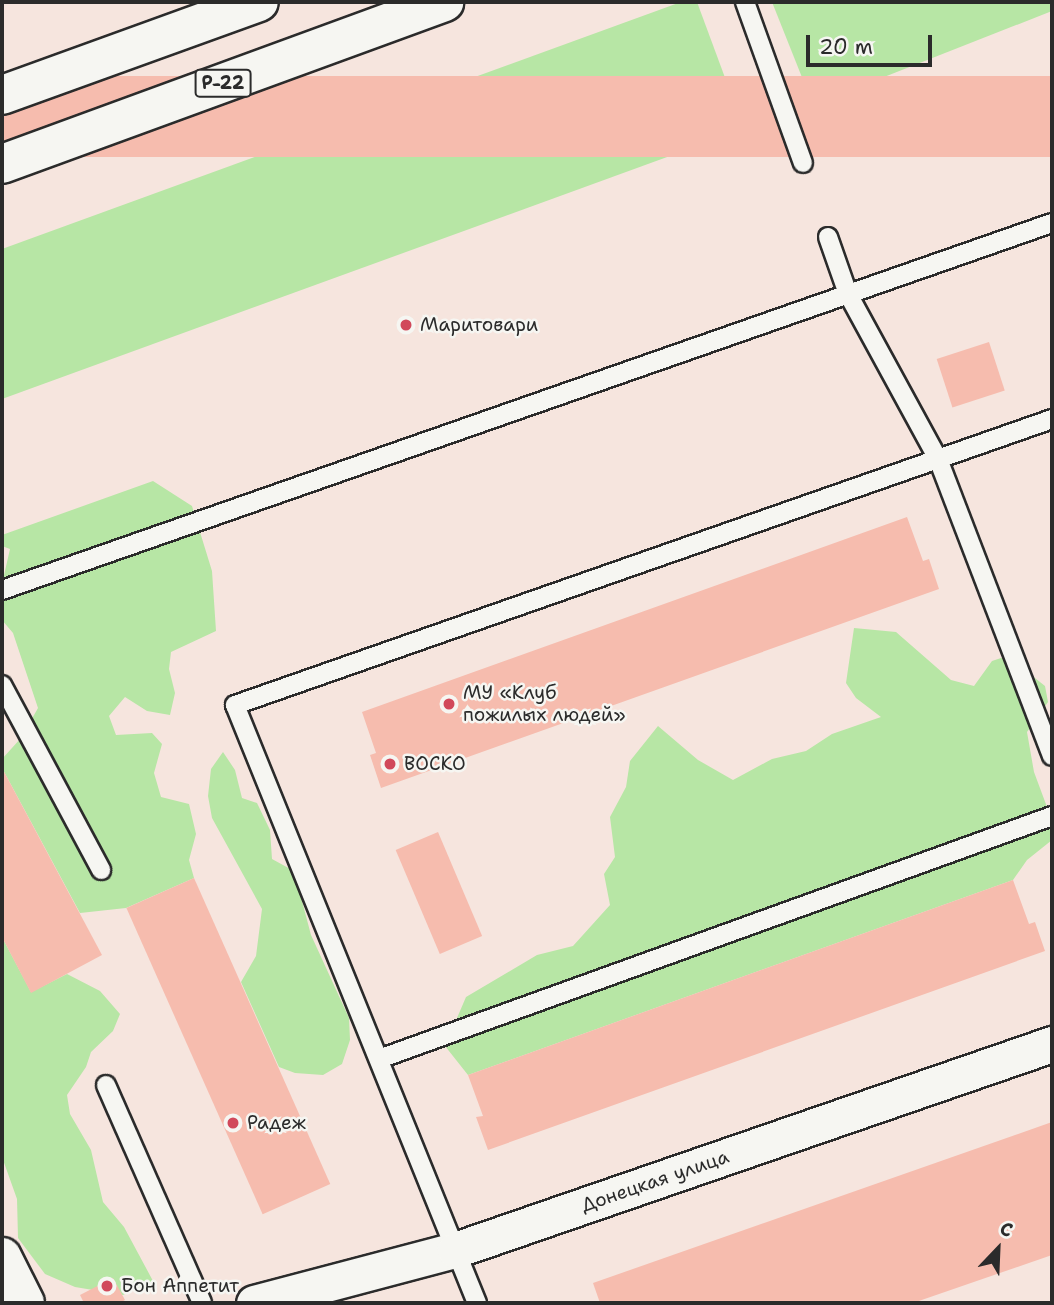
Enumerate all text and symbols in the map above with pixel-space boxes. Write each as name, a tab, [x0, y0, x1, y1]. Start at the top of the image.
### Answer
scale bar	[809, 21, 935, 65]
text: 20 m	[819, 33, 873, 61]
road number: Р-22	[193, 68, 253, 98]
place label: Маритовари	[420, 314, 538, 336]
marker: Маритовари	[398, 317, 414, 333]
place label: МУ «Клуб пожилых людей»	[463, 682, 625, 726]
marker: МУ «Клуб пожилых людей»	[441, 696, 457, 712]
place label: ВОСКО	[404, 753, 466, 775]
marker: ВОСКО	[382, 756, 398, 772]
place label: Радеж	[247, 1112, 306, 1134]
marker: Радеж	[225, 1115, 241, 1131]
street label: Донецкая улица	[578, 1145, 732, 1217]
north arrow	[963, 1214, 1033, 1284]
text: С	[996, 1215, 1017, 1243]
place label: Бон Аппетит	[121, 1275, 239, 1297]
marker: Бон Аппетит	[99, 1278, 115, 1294]

